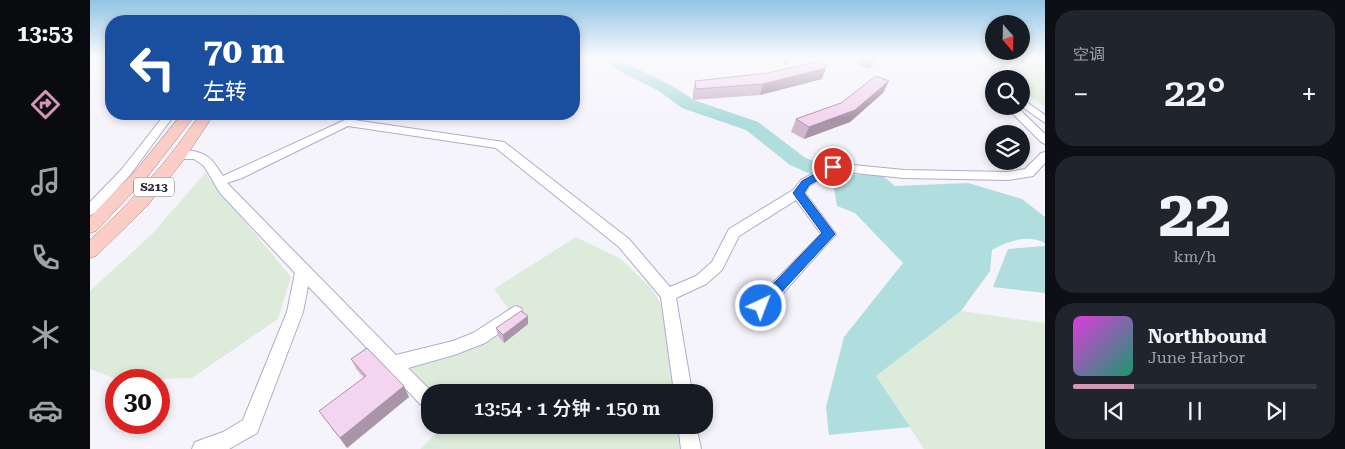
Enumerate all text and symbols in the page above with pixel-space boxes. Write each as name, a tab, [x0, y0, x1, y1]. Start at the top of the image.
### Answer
north arrow	[985, 15, 1030, 60]
map controls	[985, 15, 1030, 170]
text: 13:53	[17, 21, 73, 46]
text: 70 m	[203, 31, 285, 72]
icon: left	[120, 35, 185, 100]
text: 空调	[1073, 45, 1105, 64]
button: search	[985, 70, 1030, 115]
text: 22°	[1164, 71, 1226, 115]
text: −	[1073, 78, 1089, 111]
text: +	[1301, 78, 1317, 111]
text: 左转	[203, 79, 247, 104]
icon: directions	[28, 87, 63, 122]
button: layers	[985, 125, 1030, 170]
pin	[812, 146, 854, 188]
icon: arrive	[819, 153, 847, 181]
icon: music	[28, 164, 63, 199]
text: 22	[1159, 176, 1231, 252]
road number: S213	[134, 178, 174, 196]
icon: phone	[28, 240, 63, 275]
text: km/h	[1174, 247, 1216, 266]
position arrow	[734, 279, 786, 331]
icon: climate	[28, 317, 63, 352]
text: Northbound	[1148, 325, 1267, 348]
text: June Harbor	[1148, 348, 1245, 367]
speed limit sign: 30	[105, 369, 170, 434]
icon: car	[28, 393, 63, 428]
text: 13:54 · 1 分钟 · 150 m	[474, 397, 660, 420]
icon: previous	[1100, 397, 1128, 425]
icon: pause	[1181, 397, 1209, 425]
icon: next	[1262, 397, 1290, 425]

